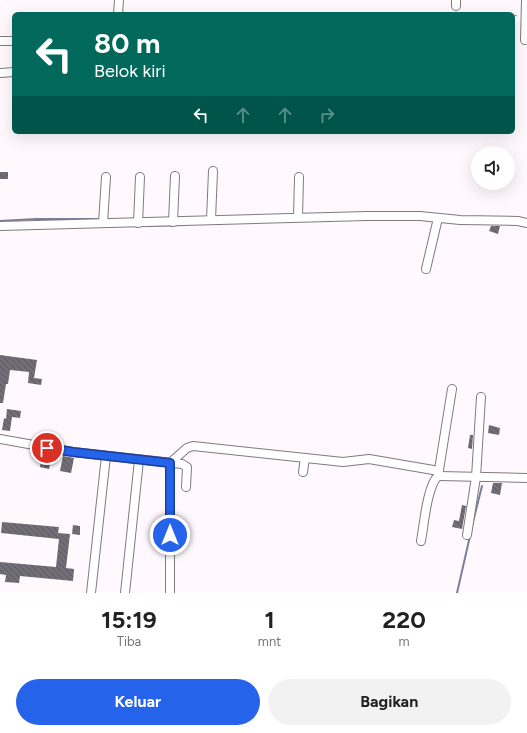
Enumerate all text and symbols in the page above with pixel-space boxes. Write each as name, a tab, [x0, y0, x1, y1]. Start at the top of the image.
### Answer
text: 80 m	[94, 26, 160, 60]
icon: left	[28, 28, 80, 80]
text: Belok kiri	[94, 60, 166, 82]
icon: left	[190, 104, 212, 126]
icon: ahead	[232, 104, 254, 126]
icon: ahead	[274, 104, 296, 126]
icon: right	[316, 104, 338, 126]
map controls	[471, 146, 515, 190]
button: sound	[471, 146, 515, 190]
pin	[30, 431, 64, 465]
icon: arrive	[36, 437, 58, 459]
position arrow	[149, 514, 191, 556]
text: 15:19	[101, 605, 157, 634]
text: 1	[264, 605, 275, 634]
text: 220	[382, 605, 426, 634]
text: Tiba	[117, 634, 141, 649]
text: mnt	[258, 634, 281, 649]
text: m	[398, 634, 410, 649]
button: Keluar	[16, 679, 260, 725]
button: Bagikan	[268, 679, 511, 725]

